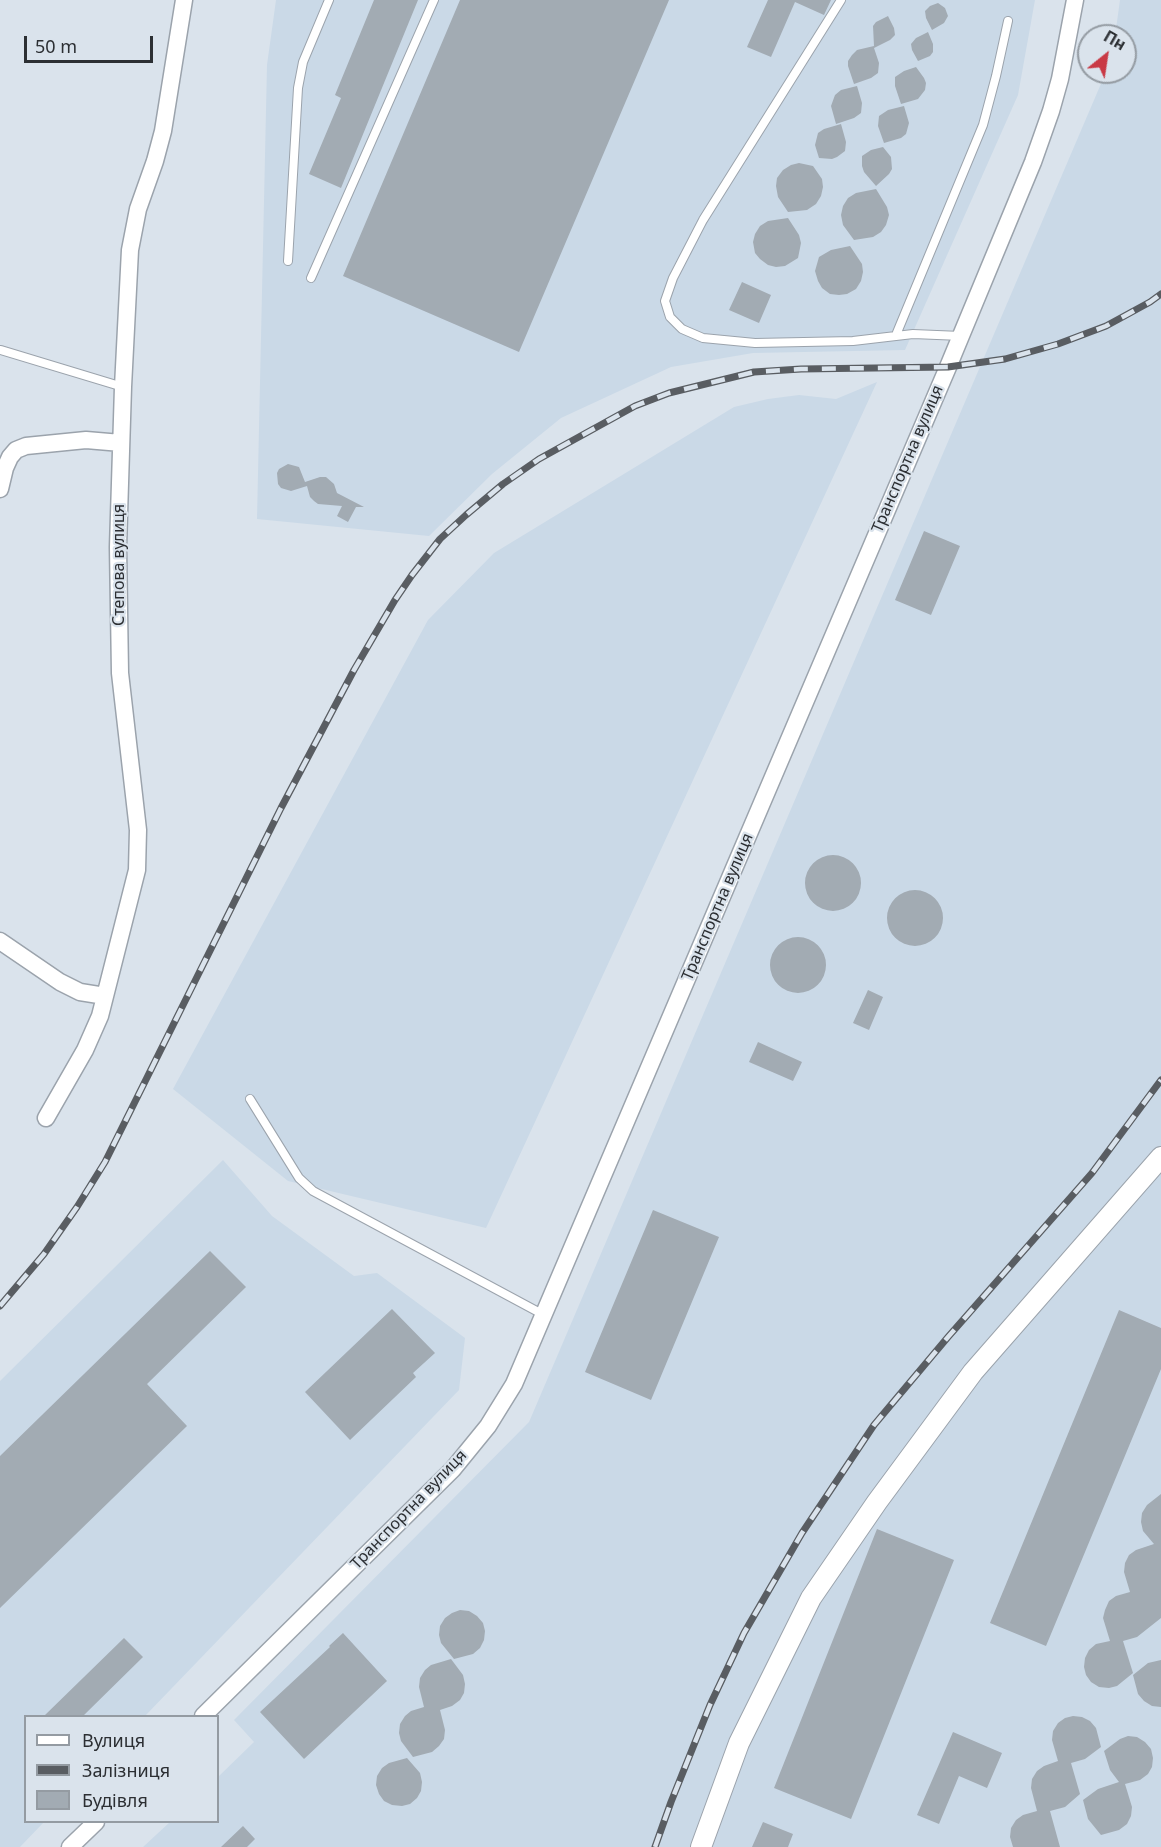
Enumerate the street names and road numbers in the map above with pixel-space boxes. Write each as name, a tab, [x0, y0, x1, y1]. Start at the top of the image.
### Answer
street label: Транспортна вулиця	[868, 382, 948, 536]
street label: Степова вулиця	[109, 504, 129, 626]
street label: Транспортна вулиця	[678, 830, 758, 984]
street label: Транспортна вулиця	[347, 1446, 471, 1574]

